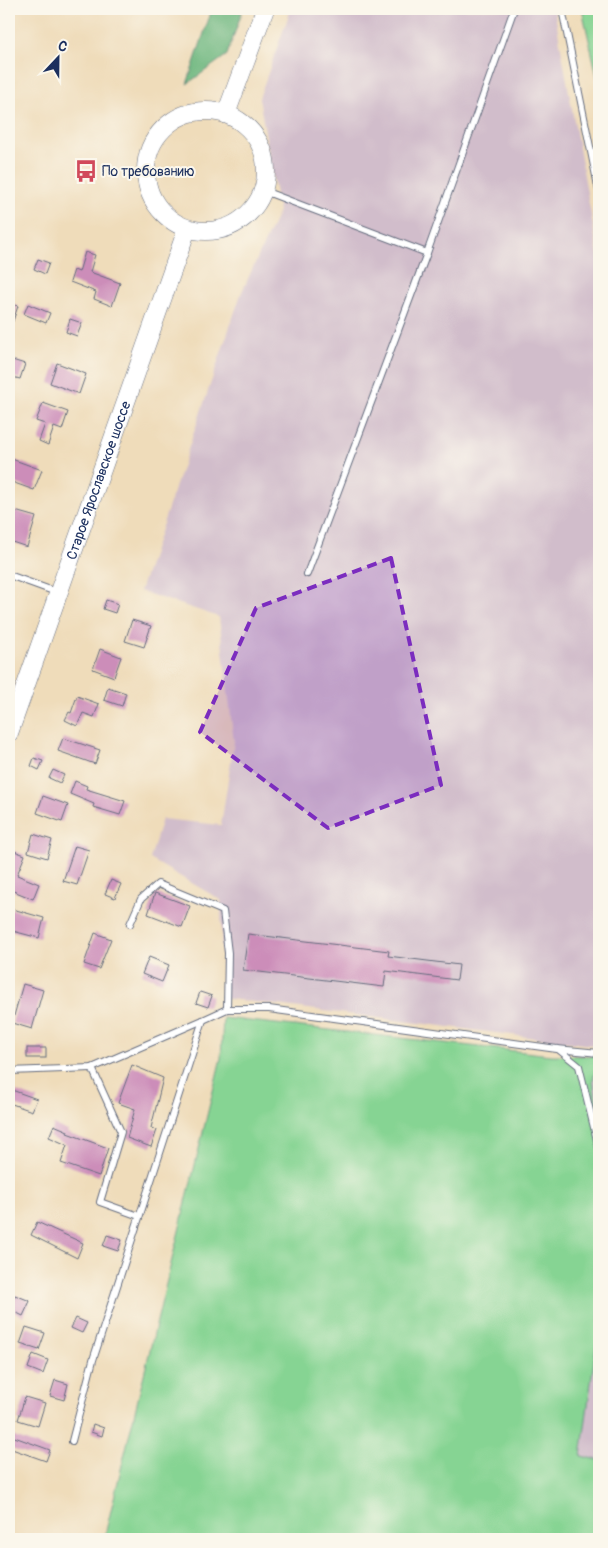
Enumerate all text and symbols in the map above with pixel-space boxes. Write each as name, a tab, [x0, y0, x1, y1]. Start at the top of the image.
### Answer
north arrow	[32, 32, 82, 82]
text: С	[55, 37, 70, 56]
bus stop icon: По требованию	[73, 158, 99, 184]
place label: По требованию	[102, 163, 195, 180]
street label: Старое Ярославское шоссе	[63, 399, 135, 562]

